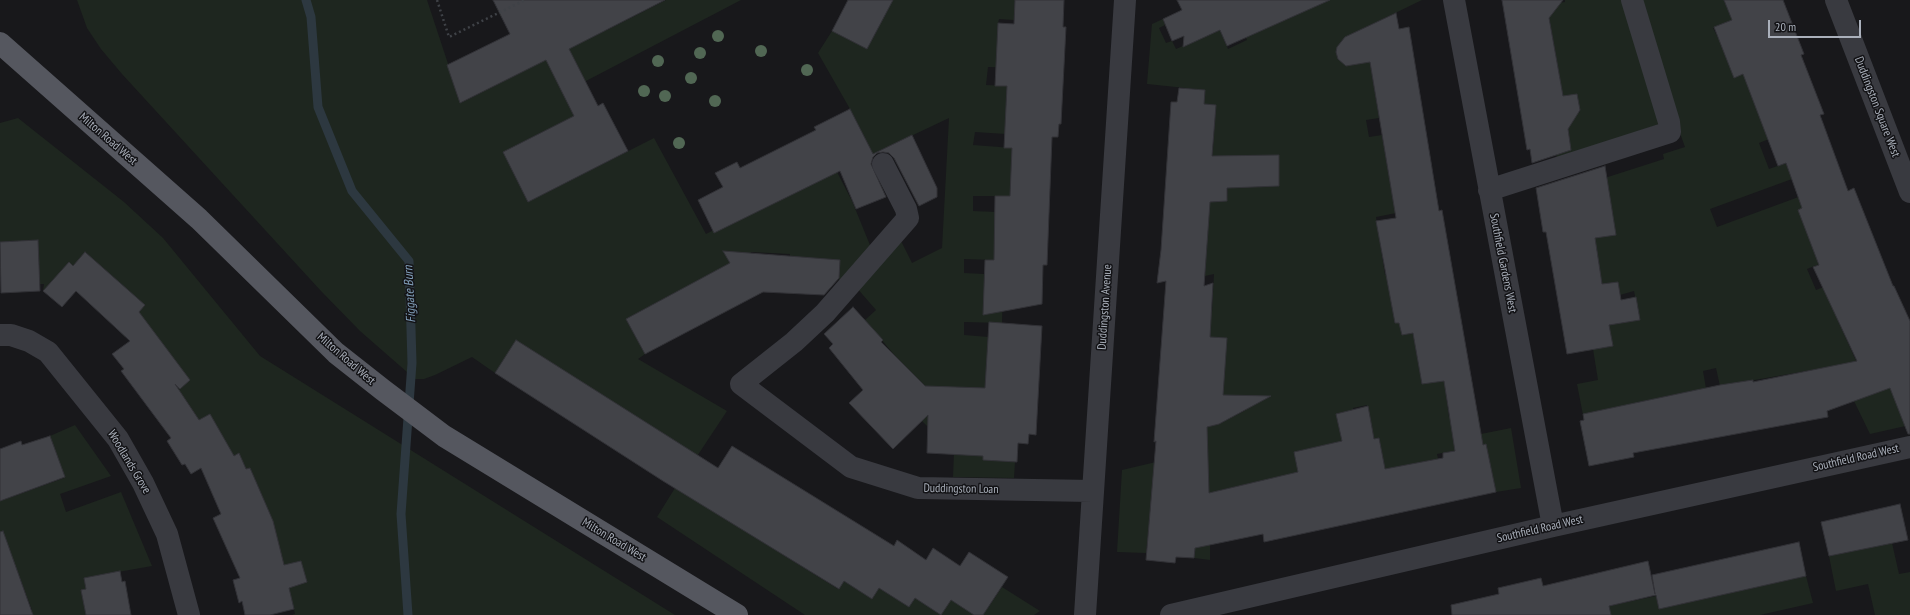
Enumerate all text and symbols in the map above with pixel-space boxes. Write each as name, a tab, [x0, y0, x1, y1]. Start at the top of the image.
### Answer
scale bar	[1770, 12, 1863, 38]
text: 20 m	[1775, 19, 1796, 34]
street label: Duddingston Square West	[1851, 55, 1903, 159]
street label: Milton Road West	[76, 110, 140, 168]
street label: Southfield Gardens West	[1486, 212, 1520, 314]
street label: Duddingston Avenue	[1095, 264, 1115, 350]
water label: Figgate Burn	[401, 265, 419, 323]
street label: Milton Road West	[314, 330, 378, 388]
street label: Woodlands Grove	[104, 428, 154, 496]
street label: Southfield Road West	[1812, 441, 1900, 475]
street label: Duddingston Loan	[923, 481, 999, 497]
street label: Southfield Road West	[1496, 512, 1584, 546]
street label: Milton Road West	[579, 515, 649, 565]

